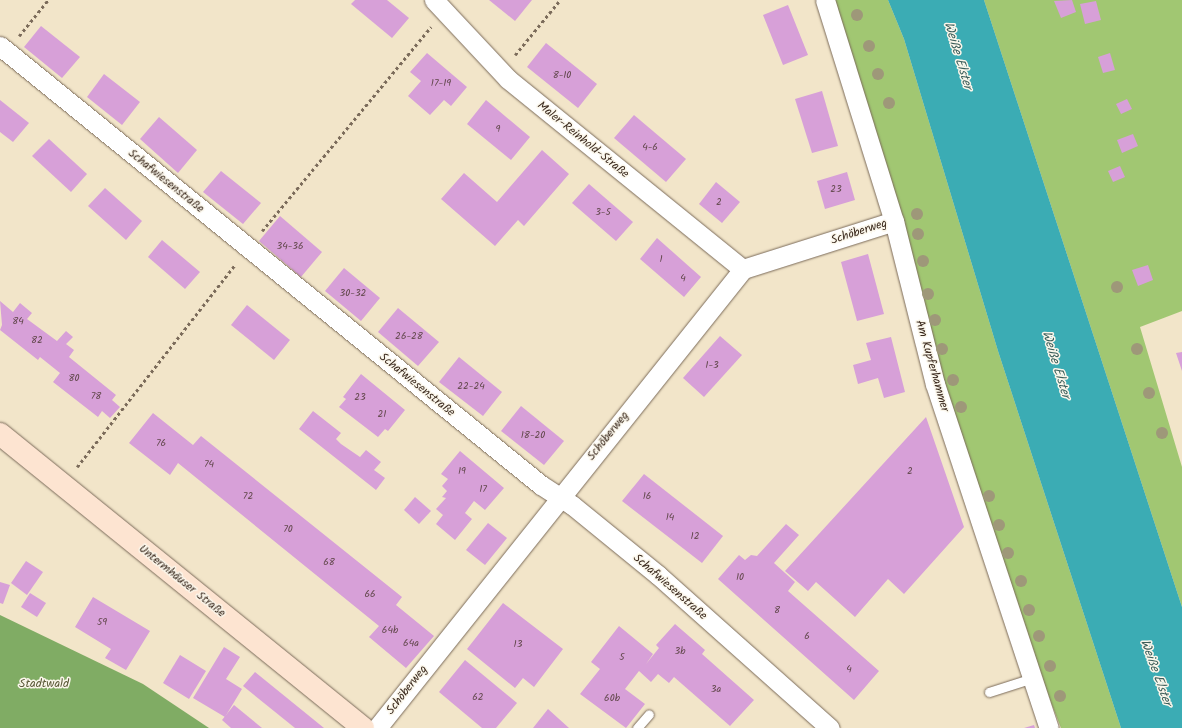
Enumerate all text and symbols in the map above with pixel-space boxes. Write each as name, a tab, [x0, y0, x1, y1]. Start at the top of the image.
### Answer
water label: Weiße Elster	[939, 21, 975, 91]
house number: 8-10	[553, 70, 571, 82]
house number: 17-19	[431, 78, 451, 90]
street label: Maler-Reinhold-Straße	[534, 99, 632, 181]
house number: 9	[496, 124, 500, 136]
house number: 4-6	[642, 142, 658, 154]
street label: Schafwiesenstraße	[125, 146, 207, 216]
house number: 23	[830, 184, 842, 196]
house number: 2	[716, 197, 722, 209]
house number: 3-5	[595, 207, 611, 219]
street label: Schöberweg	[829, 216, 889, 248]
house number: 34-36	[276, 241, 304, 253]
house number: 1	[659, 254, 663, 266]
house number: 4	[680, 273, 686, 285]
house number: 30-32	[340, 288, 366, 300]
house number: 84	[12, 316, 24, 328]
street label: Am Kupferhammer	[912, 319, 952, 413]
water label: Weiße Elster	[1037, 330, 1073, 400]
house number: 26-28	[395, 331, 423, 343]
house number: 82	[31, 335, 43, 347]
street label: Schafwiesenstraße	[376, 350, 458, 420]
house number: 1-3	[705, 360, 719, 372]
house number: 80	[68, 373, 80, 385]
house number: 22-24	[457, 381, 485, 393]
house number: 78	[91, 391, 101, 403]
house number: 23	[354, 392, 366, 404]
house number: 21	[378, 409, 386, 421]
street label: Schöberweg	[584, 409, 632, 463]
house number: 18-20	[521, 430, 545, 442]
house number: 76	[156, 438, 166, 450]
house number: 74	[204, 459, 214, 471]
house number: 19	[458, 466, 466, 478]
house number: 2	[907, 466, 913, 478]
house number: 17	[479, 484, 487, 496]
house number: 72	[243, 491, 253, 503]
house number: 16	[643, 491, 651, 503]
house number: 14	[666, 512, 674, 524]
house number: 70	[283, 524, 293, 536]
house number: 12	[691, 531, 699, 543]
street label: Untermhäuser Straße	[136, 542, 228, 620]
street label: Schafwiesenstraße	[630, 551, 710, 623]
house number: 68	[323, 557, 335, 569]
house number: 10	[736, 572, 744, 584]
house number: 66	[364, 589, 376, 601]
house number: 8	[774, 605, 780, 617]
house number: 59	[97, 617, 107, 629]
house number: 64b	[382, 625, 398, 637]
house number: 6	[804, 631, 810, 643]
house number: 64a	[403, 638, 419, 650]
water label: Weiße Elster	[1136, 638, 1174, 708]
house number: 13	[514, 639, 522, 651]
house number: 3b	[675, 646, 685, 658]
house number: 5	[619, 652, 625, 664]
street label: Schöberweg	[383, 663, 431, 717]
house number: 4	[846, 664, 852, 676]
park label: Stadtwald	[19, 677, 69, 691]
house number: 3a	[711, 684, 721, 696]
house number: 62	[472, 692, 484, 704]
house number: 60b	[604, 693, 620, 705]

